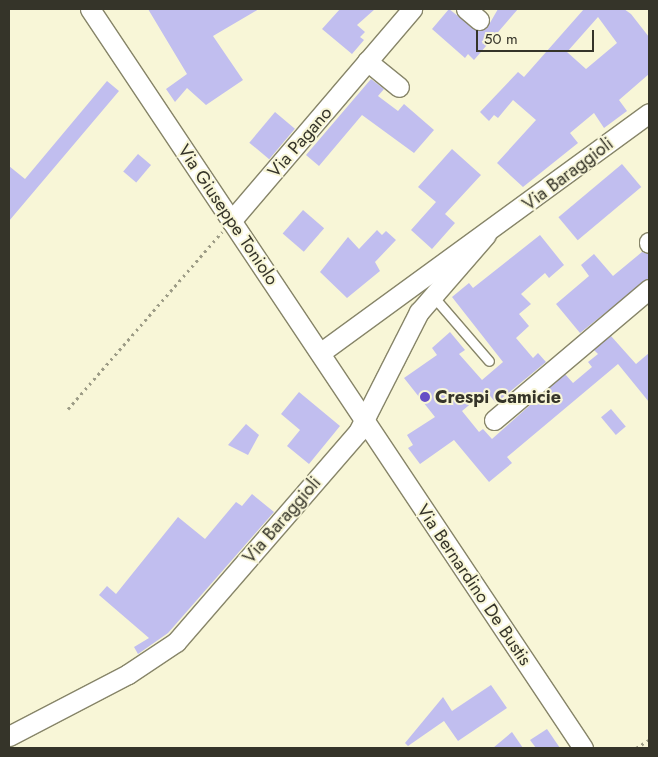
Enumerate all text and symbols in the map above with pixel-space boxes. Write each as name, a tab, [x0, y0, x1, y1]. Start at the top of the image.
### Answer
scale bar	[478, 20, 596, 52]
text: 50 m	[484, 28, 518, 50]
street label: Via Pagano	[263, 102, 337, 182]
street label: Via Baraggioli	[518, 133, 618, 215]
street label: Via Giuseppe Toniolo	[173, 141, 283, 289]
place label: Crespi Camicie	[435, 386, 561, 408]
marker: Crespi Camicie	[419, 391, 431, 403]
street label: Via Baraggioli	[238, 472, 326, 568]
street label: Via Bernardino De Bustis	[412, 500, 536, 670]

